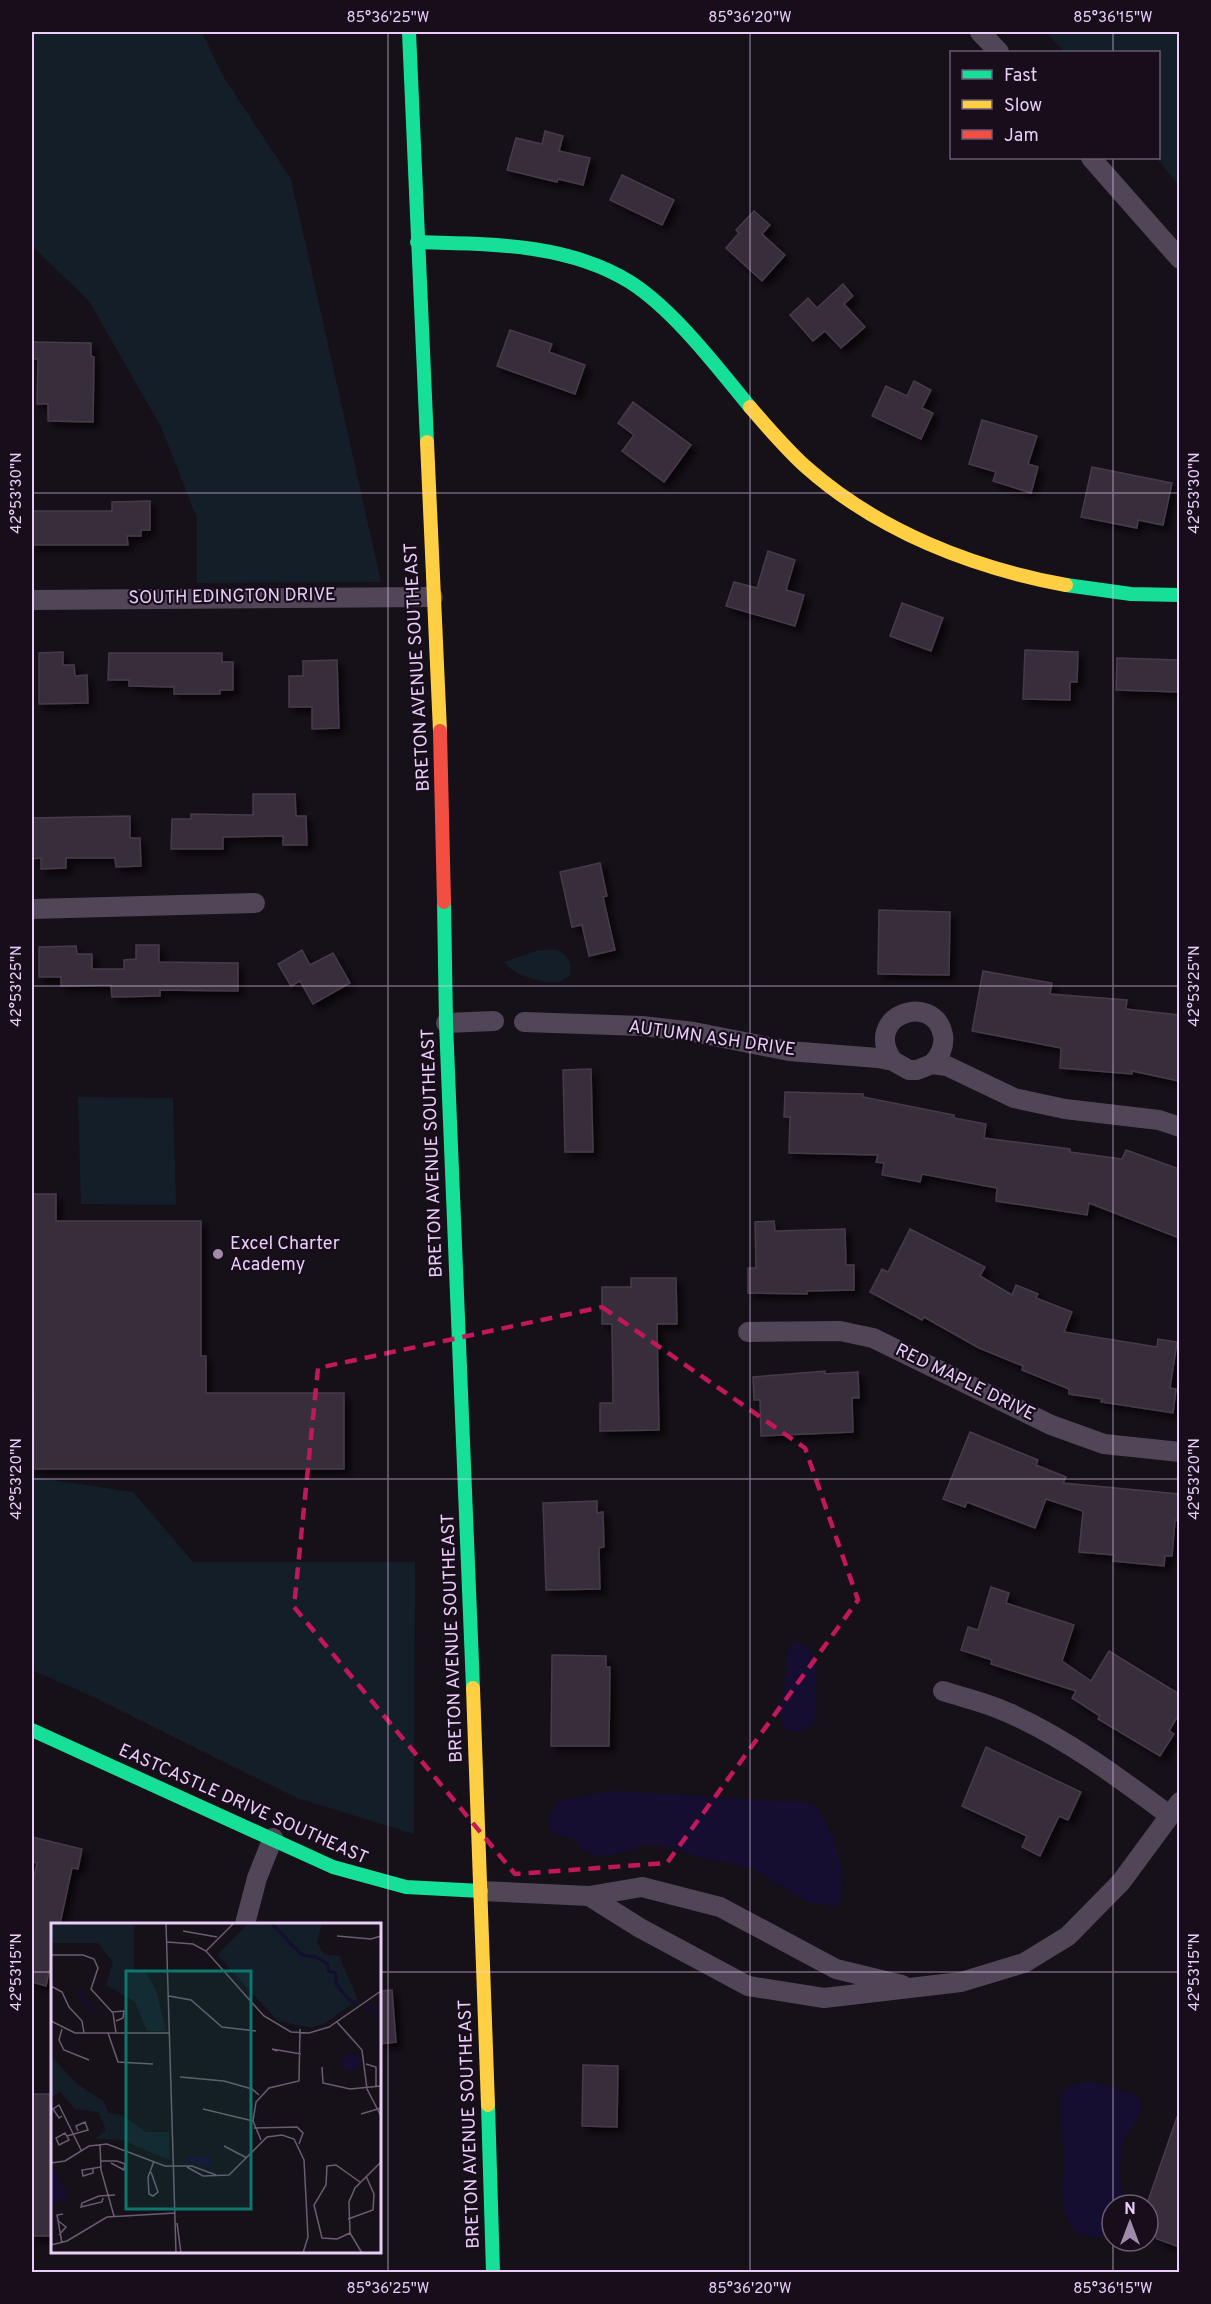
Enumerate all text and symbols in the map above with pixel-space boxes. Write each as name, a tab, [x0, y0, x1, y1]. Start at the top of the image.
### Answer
text: 85°36'25"W	[347, 9, 429, 28]
text: 85°36'20"W	[708, 9, 792, 28]
text: 85°36'15"W	[1073, 9, 1153, 28]
legend	[950, 51, 1160, 159]
text: Fast	[1004, 65, 1037, 88]
text: Slow	[1004, 95, 1042, 118]
text: Jam	[1004, 125, 1039, 148]
text: 42°53'30"N	[8, 452, 27, 534]
text: 42°53'30"N	[1186, 452, 1205, 534]
street label: BRETON AVENUE SOUTHEAST	[400, 542, 436, 792]
street label: SOUTH EDINGTON DRIVE	[128, 584, 336, 610]
text: 42°53'25"N	[8, 945, 27, 1027]
text: 42°53'25"N	[1186, 945, 1205, 1027]
street label: AUTUMN ASH DRIVE	[627, 1016, 797, 1062]
street label: BRETON AVENUE SOUTHEAST	[417, 1028, 449, 1278]
place label: Excel Charter Academy	[230, 1233, 340, 1277]
marker: Excel Charter Academy	[211, 1247, 225, 1261]
street label: RED MAPLE DRIVE	[891, 1339, 1039, 1427]
text: 42°53'20"N	[8, 1438, 27, 1520]
text: 42°53'20"N	[1186, 1438, 1205, 1520]
street label: BRETON AVENUE SOUTHEAST	[437, 1513, 469, 1763]
street label: EASTCASTLE DRIVE SOUTHEAST	[115, 1739, 371, 1871]
inset map	[51, 1923, 381, 2253]
text: 42°53'15"N	[8, 1933, 27, 2011]
text: 42°53'15"N	[1186, 1933, 1205, 2011]
street label: BRETON AVENUE SOUTHEAST	[454, 1999, 486, 2249]
north arrow	[1100, 2193, 1160, 2253]
text: N	[1124, 2200, 1136, 2220]
text: 85°36'25"W	[347, 2280, 429, 2299]
text: 85°36'20"W	[708, 2280, 792, 2299]
text: 85°36'15"W	[1073, 2280, 1153, 2299]

